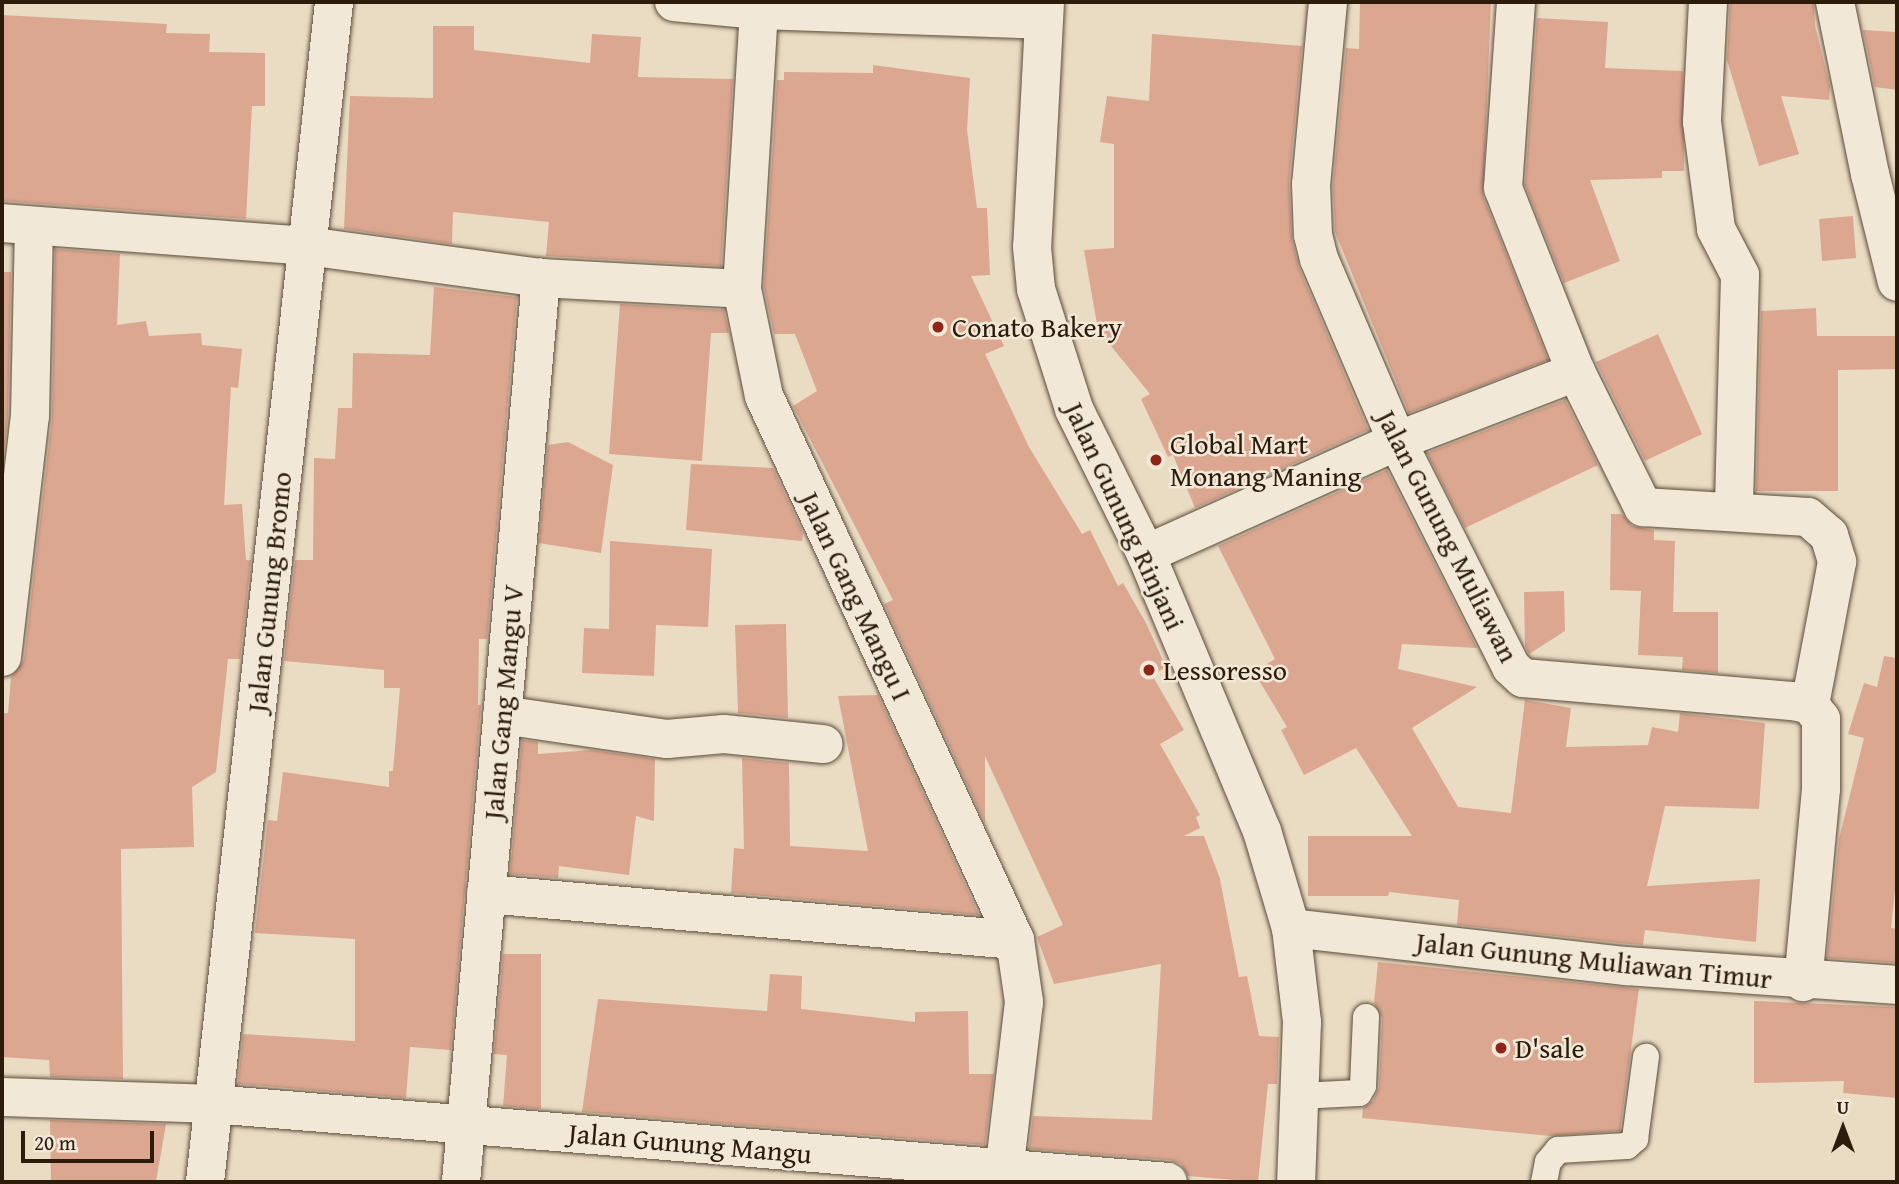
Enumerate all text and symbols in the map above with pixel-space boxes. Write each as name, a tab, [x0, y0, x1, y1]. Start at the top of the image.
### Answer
place label: Conato Bakery	[952, 310, 1122, 344]
marker: Conato Bakery	[930, 319, 946, 335]
street label: Jalan Gunung Rinjani	[1057, 397, 1193, 635]
street label: Jalan Gunung Muliawan	[1370, 404, 1526, 668]
place label: Global Mart Monang Maning	[1170, 427, 1361, 493]
marker: Global Mart Monang Maning	[1148, 452, 1164, 468]
street label: Jalan Gunung Bromo	[240, 470, 298, 714]
street label: Jalan Gang Mangu I	[793, 486, 919, 706]
street label: Jalan Gang Mangu V	[476, 583, 530, 821]
place label: Lessoresso	[1163, 653, 1287, 687]
marker: Lessoresso	[1141, 662, 1157, 678]
street label: Jalan Gunung Muliawan Timur	[1414, 925, 1774, 995]
place label: D'sale	[1515, 1031, 1585, 1065]
marker: D'sale	[1493, 1040, 1509, 1056]
north arrow	[1808, 1093, 1878, 1163]
text: U	[1837, 1093, 1849, 1121]
street label: Jalan Gunung Mangu	[567, 1116, 813, 1170]
scale bar	[24, 1118, 158, 1162]
text: 20 m	[34, 1127, 76, 1158]

